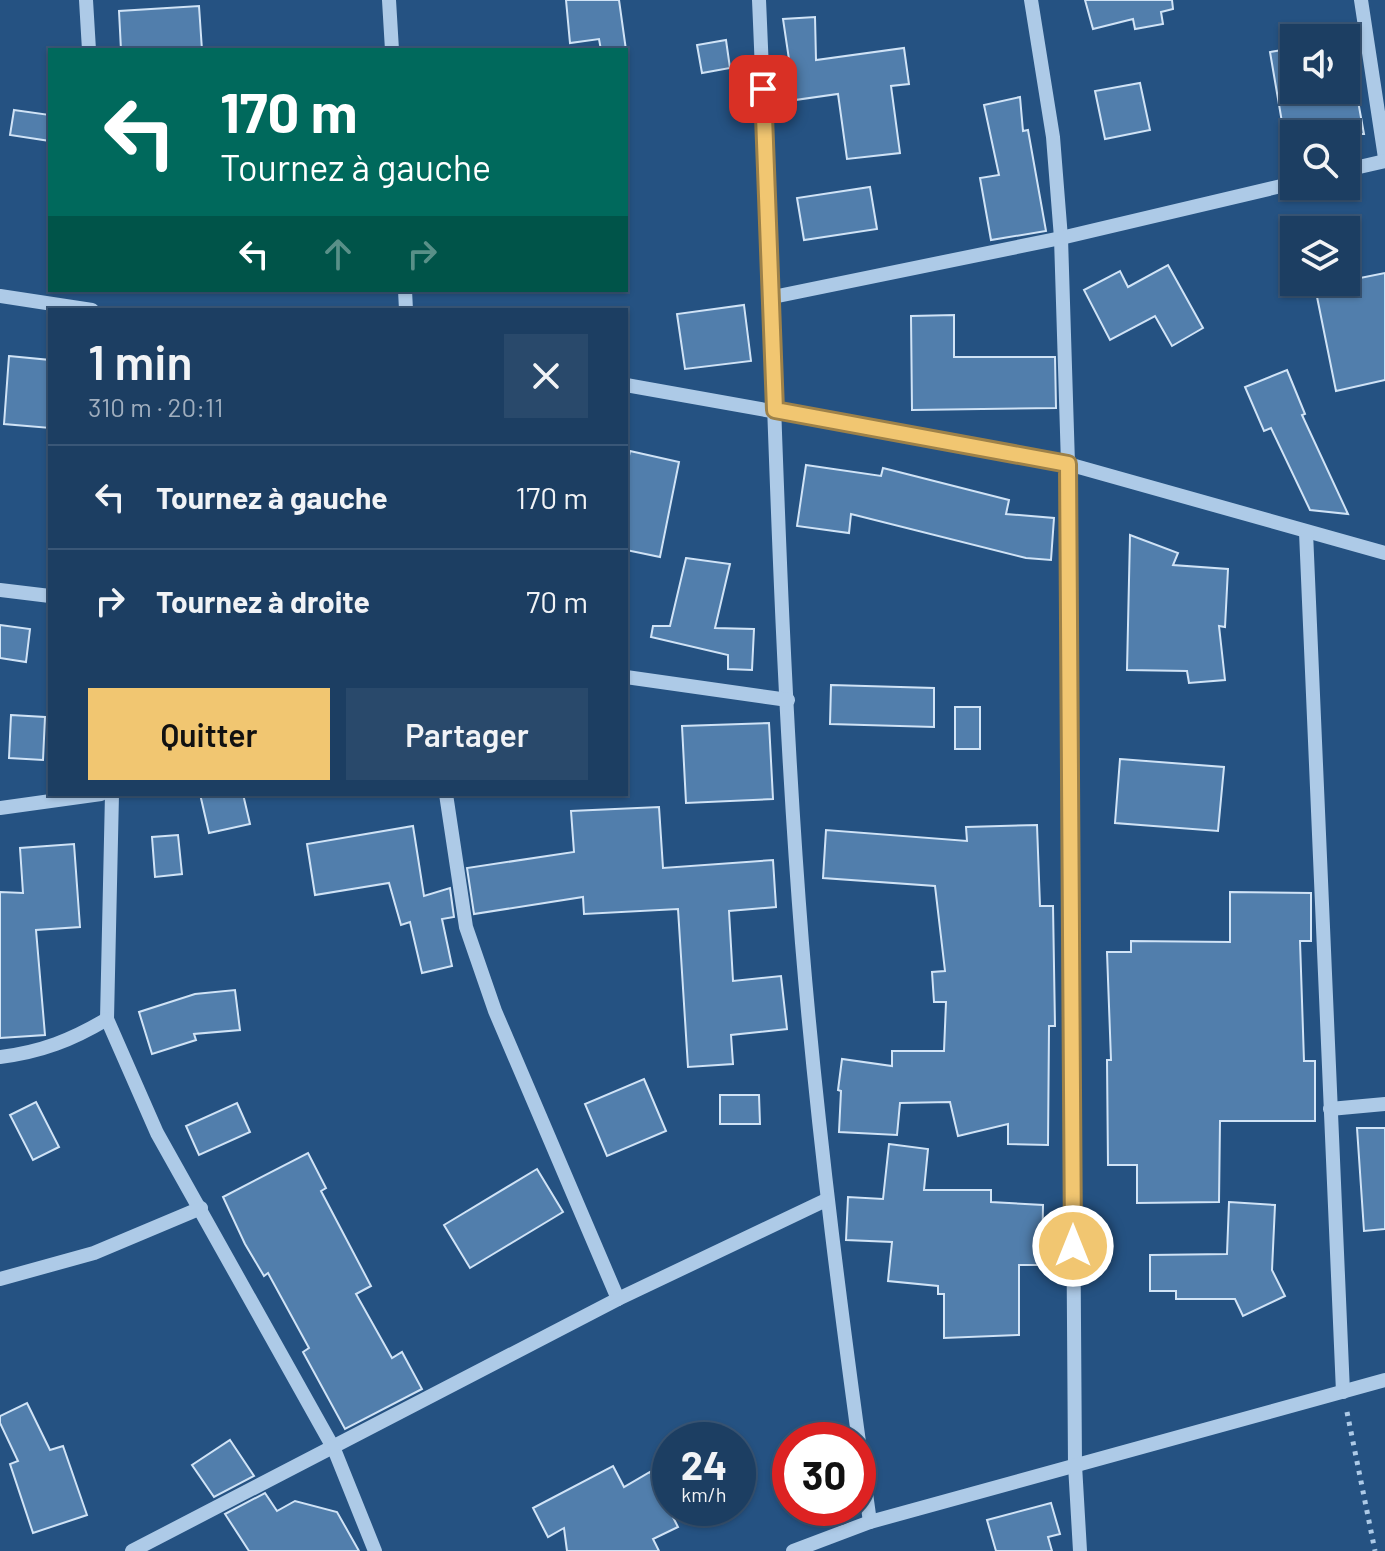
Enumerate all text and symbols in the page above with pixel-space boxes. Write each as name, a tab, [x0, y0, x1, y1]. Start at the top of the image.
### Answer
map controls	[1280, 24, 1360, 296]
button: sound	[1280, 24, 1360, 104]
pin	[729, 55, 797, 123]
icon: arrive	[741, 67, 785, 111]
text: 170 m	[220, 77, 357, 144]
icon: left	[88, 80, 192, 184]
button: search	[1280, 120, 1360, 200]
text: Tournez à gauche	[220, 145, 491, 188]
button: layers	[1280, 216, 1360, 296]
icon: left	[232, 232, 276, 276]
icon: ahead	[316, 232, 360, 276]
icon: right	[400, 232, 444, 276]
text: 1 min	[88, 332, 193, 390]
button: close	[504, 334, 588, 418]
text: 310 m · 20:11	[88, 391, 223, 422]
icon: left	[88, 475, 132, 519]
text: Tournez à gauche	[156, 479, 388, 515]
text: 170 m	[516, 479, 588, 515]
icon: right	[88, 579, 132, 623]
text: Tournez à droite	[156, 583, 370, 619]
text: 70 m	[526, 583, 588, 619]
button: Quitter	[88, 688, 330, 780]
button: Partager	[346, 688, 588, 780]
position arrow	[1031, 1204, 1115, 1288]
speed limit sign: 30	[772, 1422, 876, 1526]
text: 24	[681, 1440, 727, 1488]
text: km/h	[681, 1482, 727, 1506]

